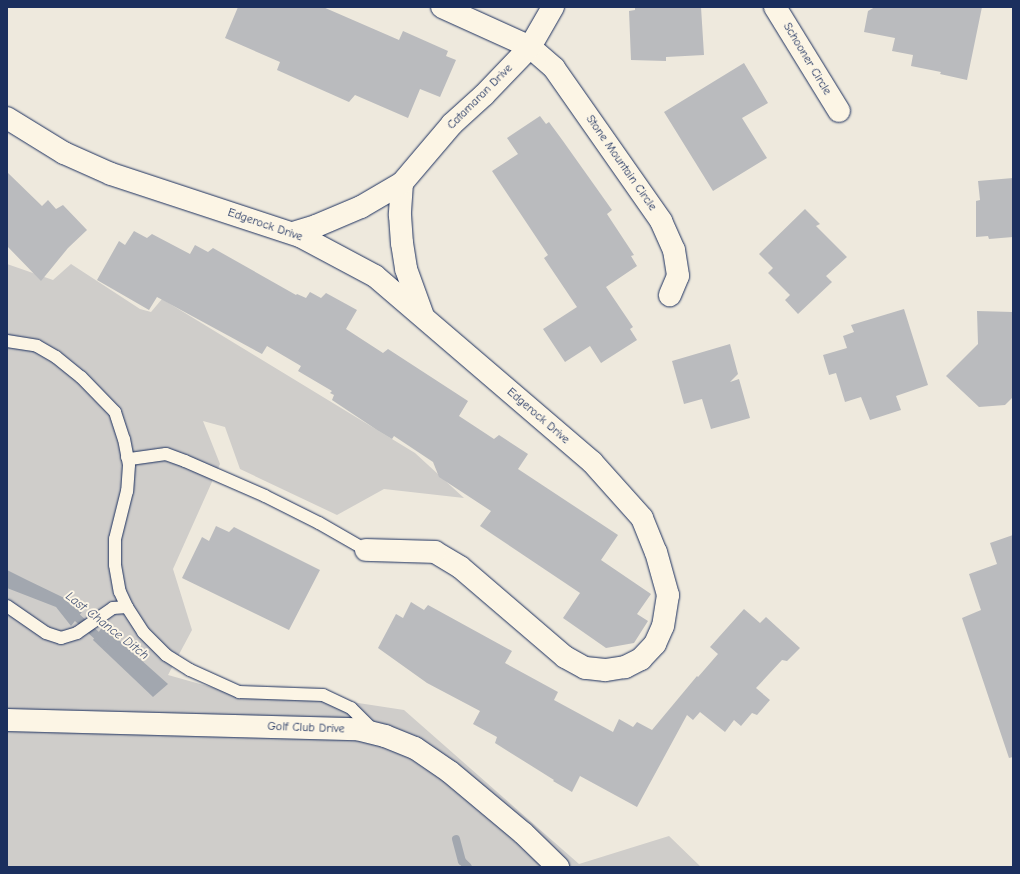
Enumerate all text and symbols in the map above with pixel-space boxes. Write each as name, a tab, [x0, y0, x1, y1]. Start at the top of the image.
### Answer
street label: Schooner Circle	[780, 20, 834, 98]
street label: Catamaran Drive	[444, 61, 516, 133]
street label: Stone Mountain Circle	[583, 112, 659, 214]
street label: Edgerock Drive	[226, 205, 304, 245]
street label: Edgerock Drive	[504, 385, 572, 447]
water label: Last Chance Ditch	[62, 589, 152, 663]
street label: Golf Club Drive	[267, 719, 345, 737]

